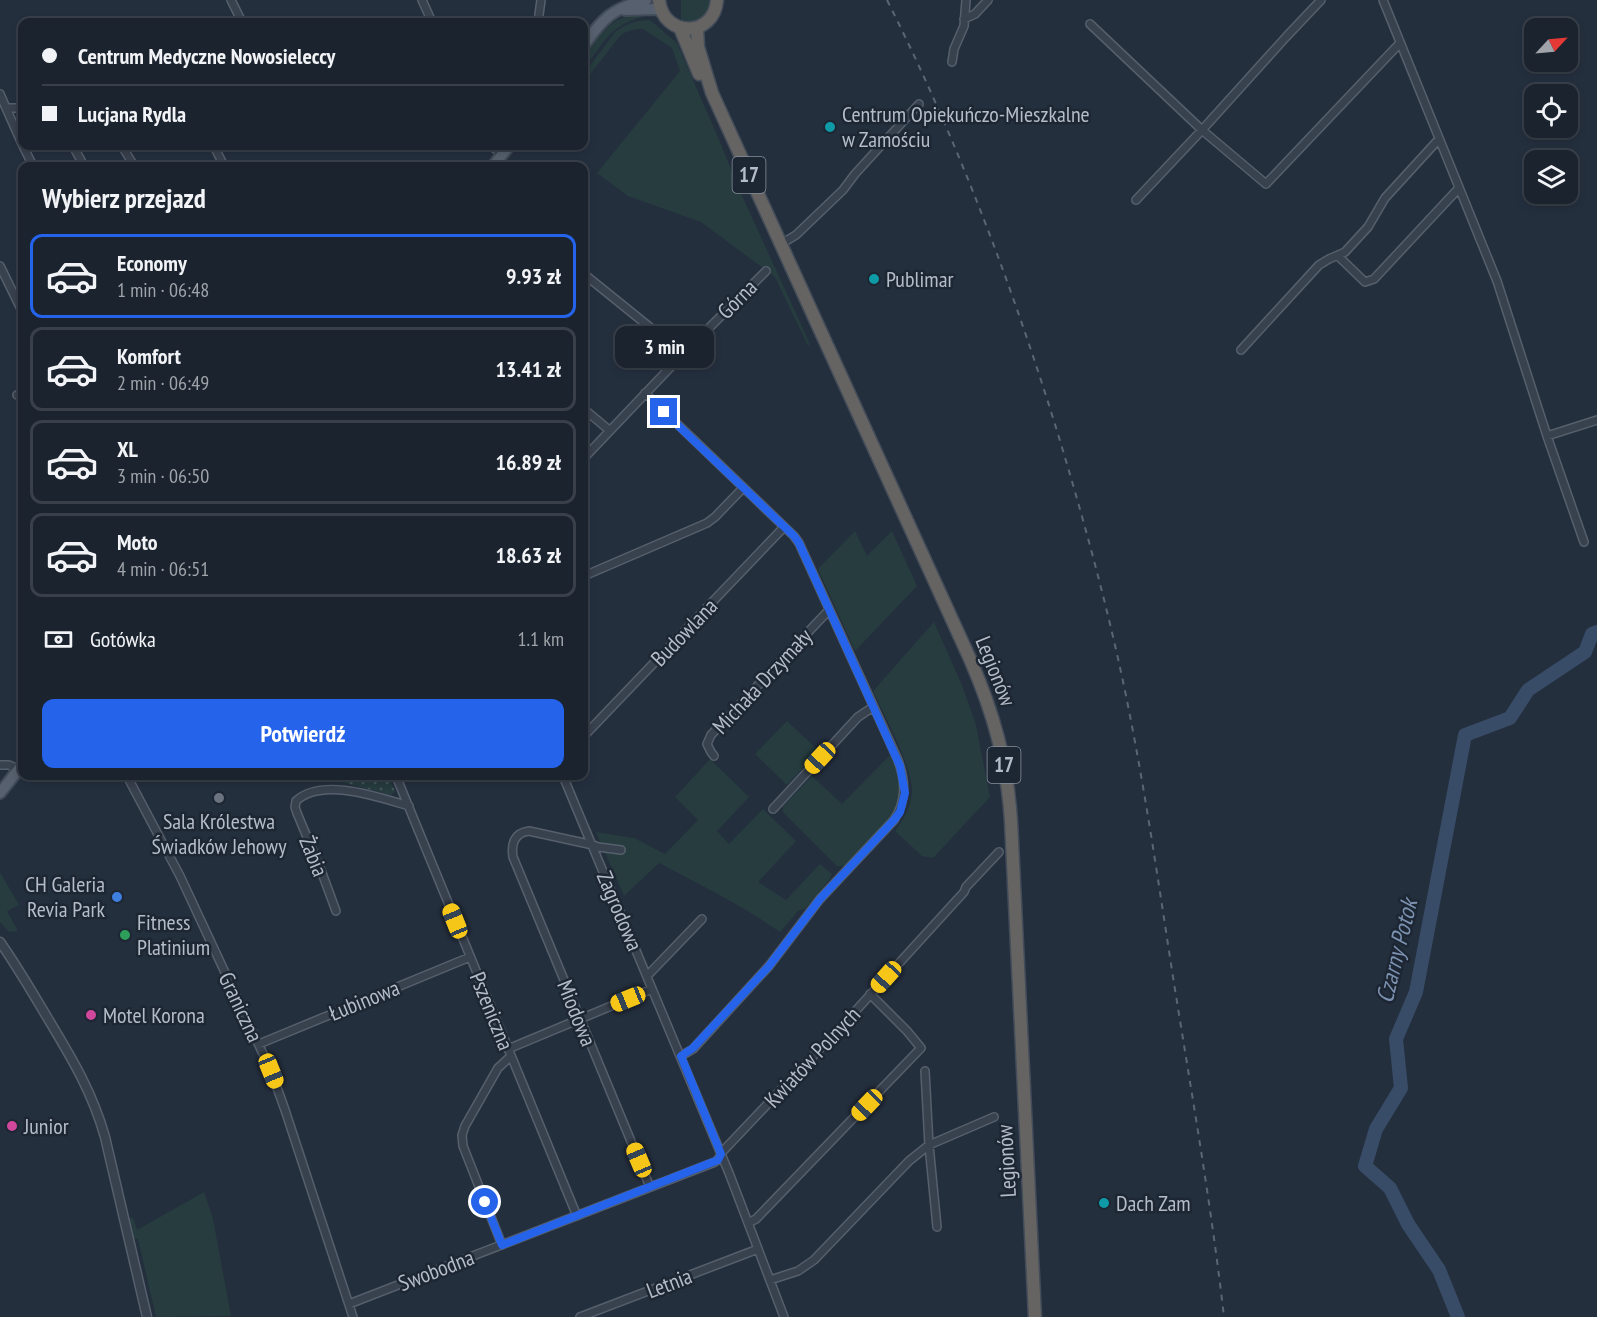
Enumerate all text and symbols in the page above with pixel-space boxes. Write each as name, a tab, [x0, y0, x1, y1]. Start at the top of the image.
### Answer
north arrow	[1524, 18, 1578, 72]
map controls	[1524, 18, 1578, 204]
text: Centrum Medyczne Nowosieleccy	[78, 42, 335, 70]
button: locate	[1524, 84, 1578, 138]
text: Lucjana Rydla	[78, 100, 186, 128]
place label: Centrum Opiekuńczo-Mieszkalne w Zamościu	[842, 100, 1090, 153]
marker: Centrum Opiekuńczo-Mieszkalne w Zamościu	[823, 120, 837, 134]
button: layers	[1524, 150, 1578, 204]
road number: 17	[732, 157, 766, 193]
text: Wybierz przejazd	[42, 181, 206, 215]
icon: car	[45, 249, 99, 303]
text: Economy	[117, 249, 187, 277]
text: 9.93 zł	[506, 262, 561, 290]
place label: Publimar	[886, 265, 953, 293]
marker: Publimar	[867, 272, 881, 286]
street label: Górna	[711, 273, 763, 325]
text: 1 min · 06:48	[117, 277, 209, 303]
callout: 3 min	[614, 325, 714, 367]
text: 3 min	[644, 334, 685, 360]
icon: car	[45, 342, 99, 396]
text: Komfort	[117, 342, 181, 370]
text: 13.41 zł	[496, 355, 561, 383]
text: 2 min · 06:49	[117, 370, 209, 396]
route end	[650, 398, 677, 425]
icon: car	[45, 435, 99, 489]
text: XL	[117, 435, 138, 463]
text: 16.89 zł	[496, 448, 561, 476]
text: 3 min · 06:50	[117, 463, 209, 489]
icon: car	[45, 528, 99, 582]
text: Moto	[117, 528, 158, 556]
text: 18.63 zł	[496, 541, 561, 569]
text: 4 min · 06:51	[117, 556, 209, 582]
street label: Budowlana	[645, 592, 723, 672]
street label: Michała Drzymały	[706, 622, 818, 740]
icon: cash	[42, 623, 75, 656]
text: Gotówka	[90, 625, 156, 653]
text: 1.1 km	[517, 626, 564, 652]
street label: Legionów	[969, 632, 1023, 710]
button: Potwierdź	[42, 699, 564, 768]
car	[801, 739, 839, 777]
road number: 17	[988, 747, 1020, 783]
marker: Sala Królestwa Świadków Jehowy	[212, 791, 226, 805]
place label: Sala Królestwa Świadków Jehowy	[151, 807, 287, 860]
street label: Żabia	[293, 832, 335, 880]
street label: Zagrodowa	[591, 867, 649, 955]
place label: CH Galeria Revia Park	[25, 870, 105, 923]
marker: CH Galeria Revia Park	[110, 890, 124, 904]
water label: Czarny Potok	[1369, 893, 1425, 1006]
car	[440, 901, 470, 941]
place label: Fitness Platinium	[137, 908, 210, 961]
marker: Fitness Platinium	[118, 928, 132, 942]
car	[867, 958, 905, 996]
street label: Graniczna	[213, 968, 269, 1046]
street label: Pszeniczna	[464, 968, 520, 1054]
street label: Łubinowa	[325, 973, 403, 1027]
street label: Miodowa	[551, 976, 603, 1050]
car	[608, 984, 648, 1014]
place label: Motel Korona	[103, 1001, 205, 1029]
street label: Kwiatów Polnych	[758, 1001, 866, 1113]
marker: Motel Korona	[84, 1008, 98, 1022]
car	[256, 1051, 286, 1091]
car	[848, 1086, 886, 1124]
place label: Junior	[23, 1112, 69, 1140]
marker: Junior	[5, 1119, 19, 1133]
street label: Legionów	[990, 1124, 1022, 1198]
car	[624, 1140, 654, 1180]
route start	[471, 1188, 498, 1215]
place label: Dach Zam	[1116, 1189, 1191, 1217]
marker: Dach Zam	[1097, 1196, 1111, 1210]
street label: Swobodna	[394, 1243, 478, 1297]
street label: Letnia	[642, 1262, 696, 1304]

